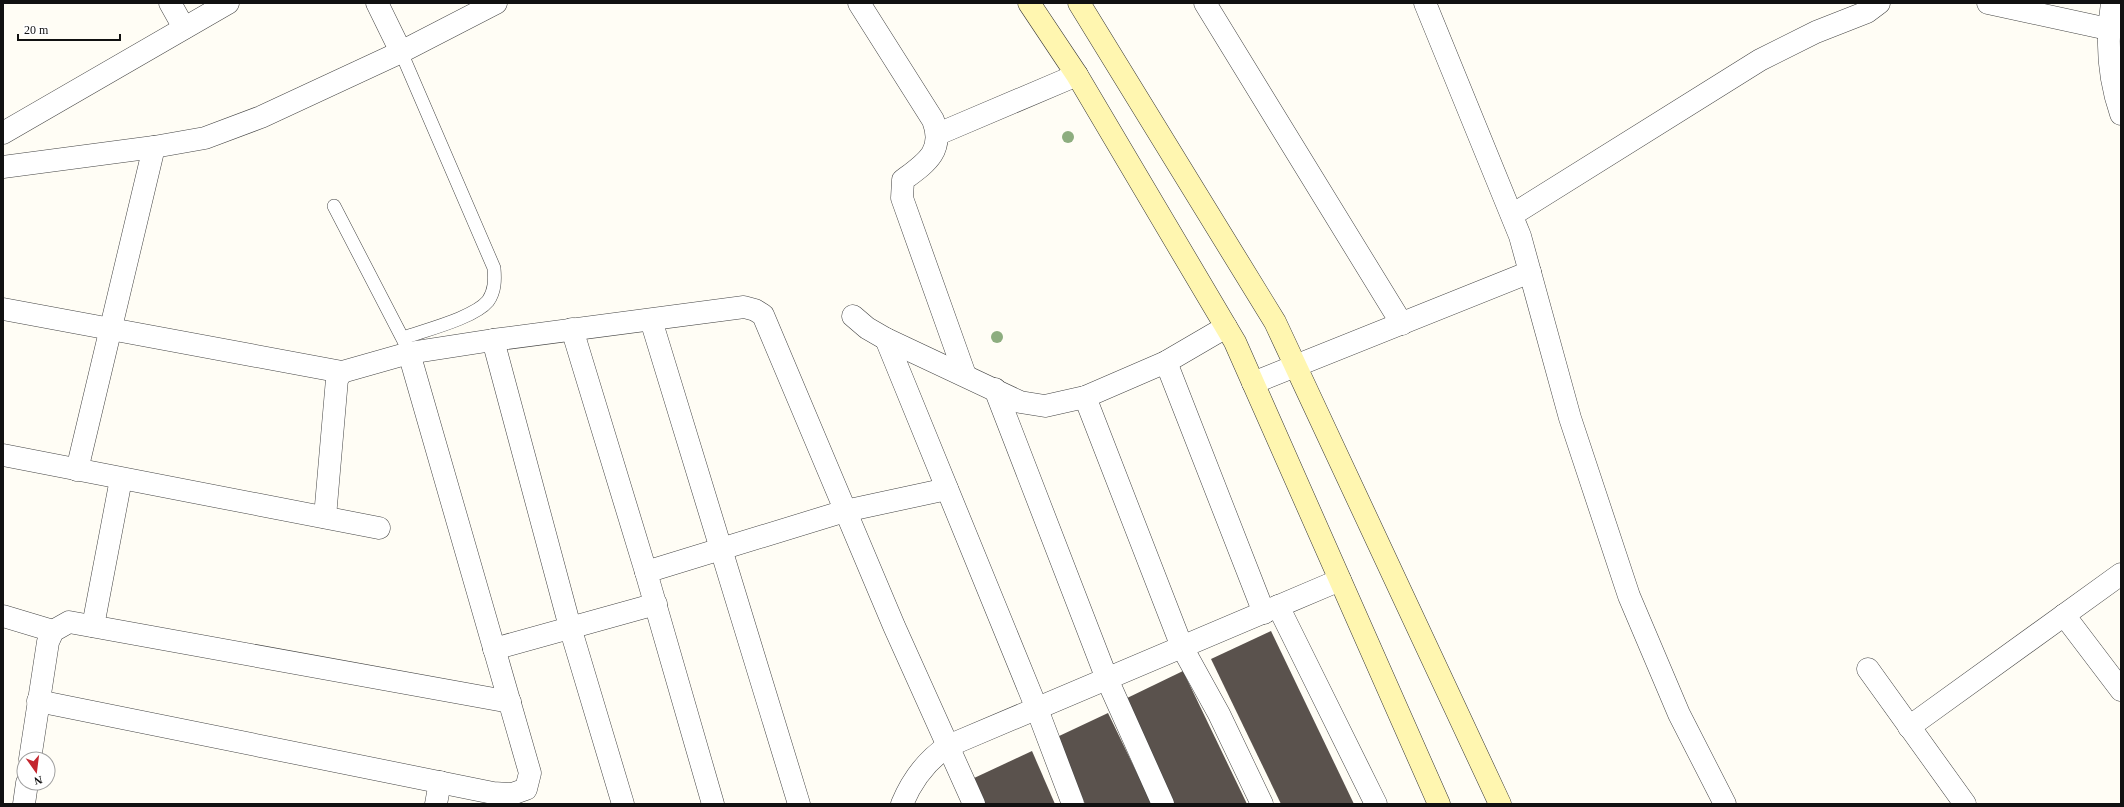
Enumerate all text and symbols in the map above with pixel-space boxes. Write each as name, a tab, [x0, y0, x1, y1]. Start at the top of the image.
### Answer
scale bar	[18, 16, 120, 42]
text: 20 m	[24, 23, 49, 37]
north arrow	[16, 751, 56, 791]
text: N	[33, 774, 44, 787]

